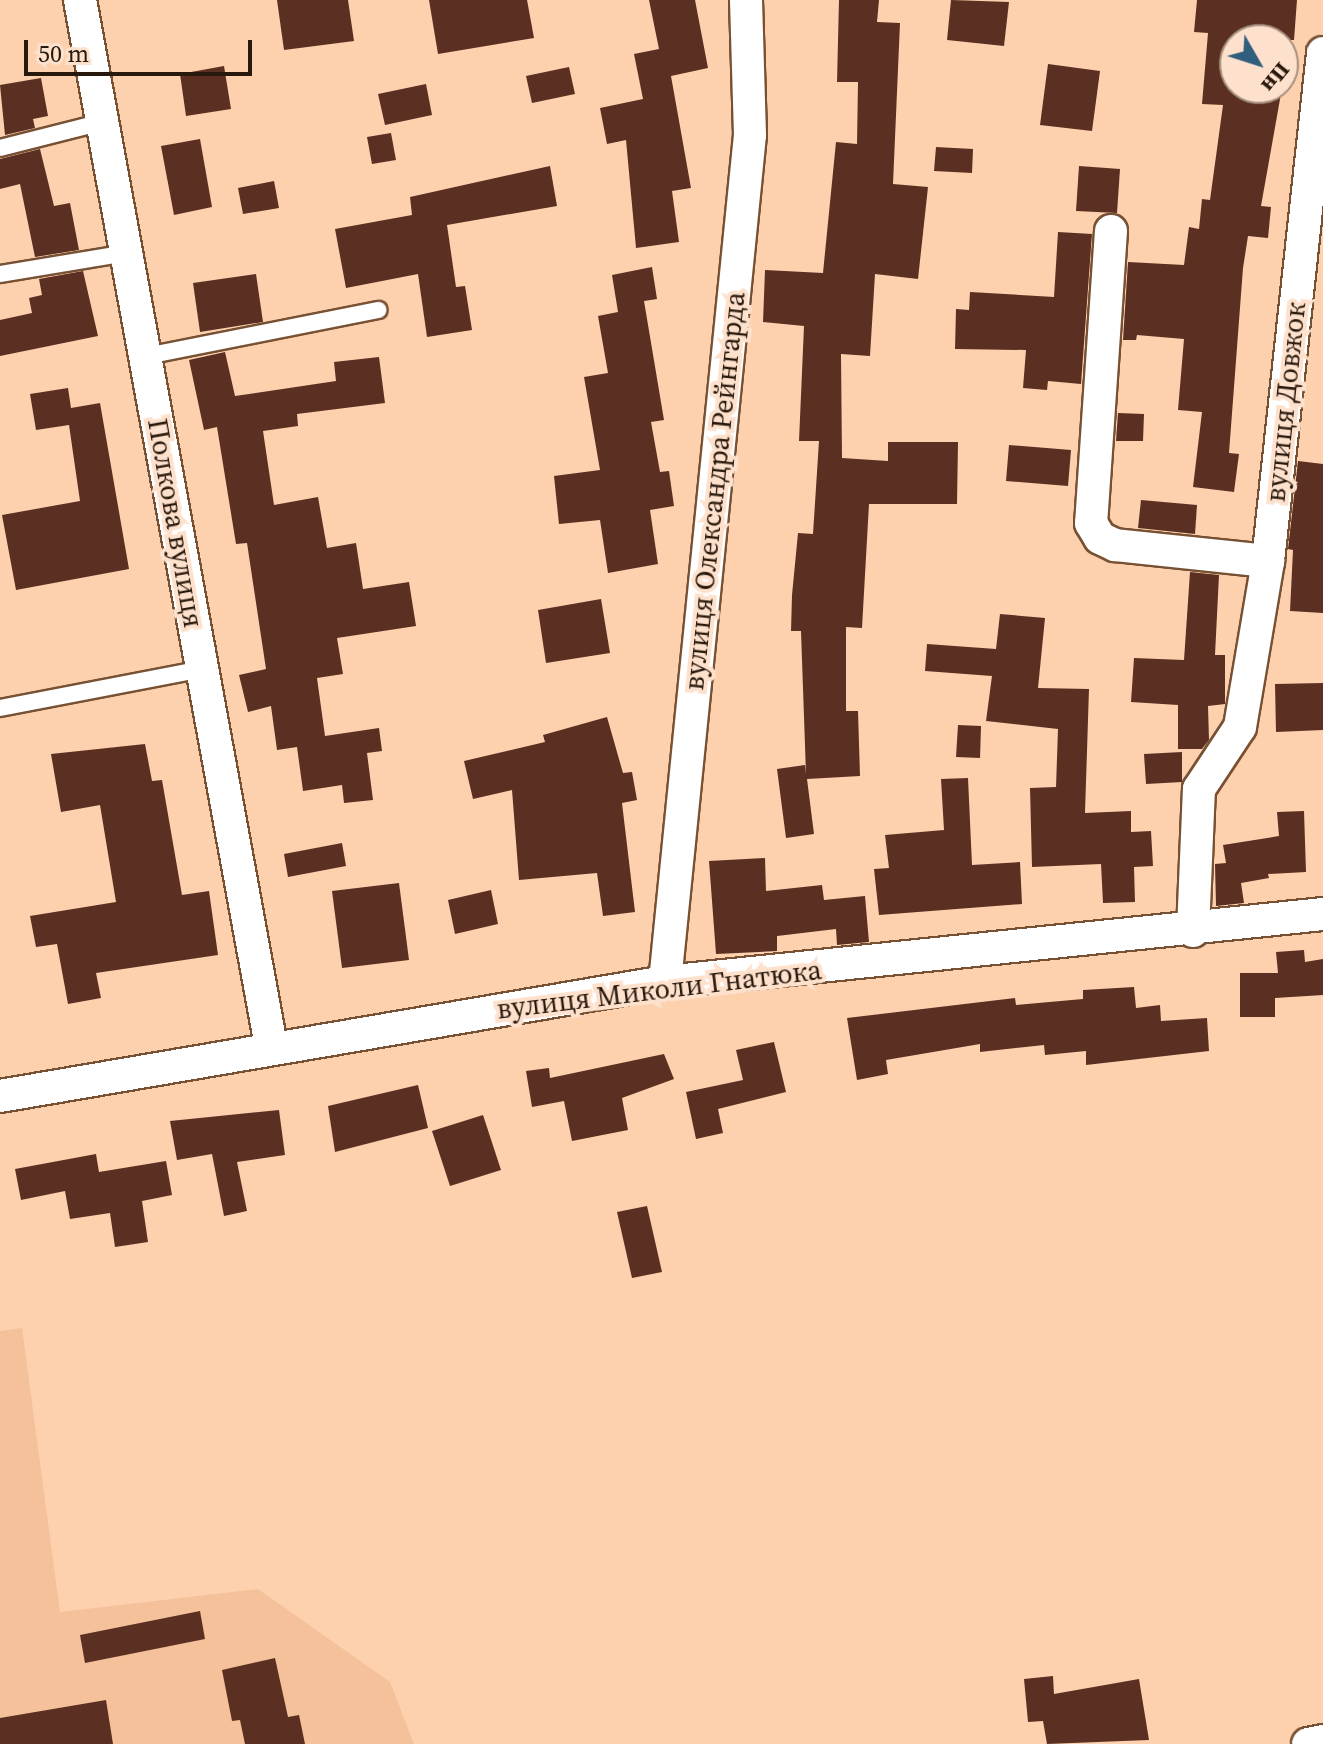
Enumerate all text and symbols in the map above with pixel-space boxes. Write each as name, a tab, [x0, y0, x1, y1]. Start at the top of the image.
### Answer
scale bar	[28, 24, 256, 74]
north arrow	[1219, 24, 1299, 104]
text: 50 m	[38, 37, 89, 70]
text: Пн	[1255, 56, 1297, 99]
street label: вулиця Олександра Рейнгарда	[676, 290, 752, 692]
street label: вулиця Довжок	[1258, 300, 1312, 504]
street label: Полкова вулиця	[141, 416, 211, 630]
street label: вулиця Миколи Гнатюка	[495, 952, 823, 1026]

